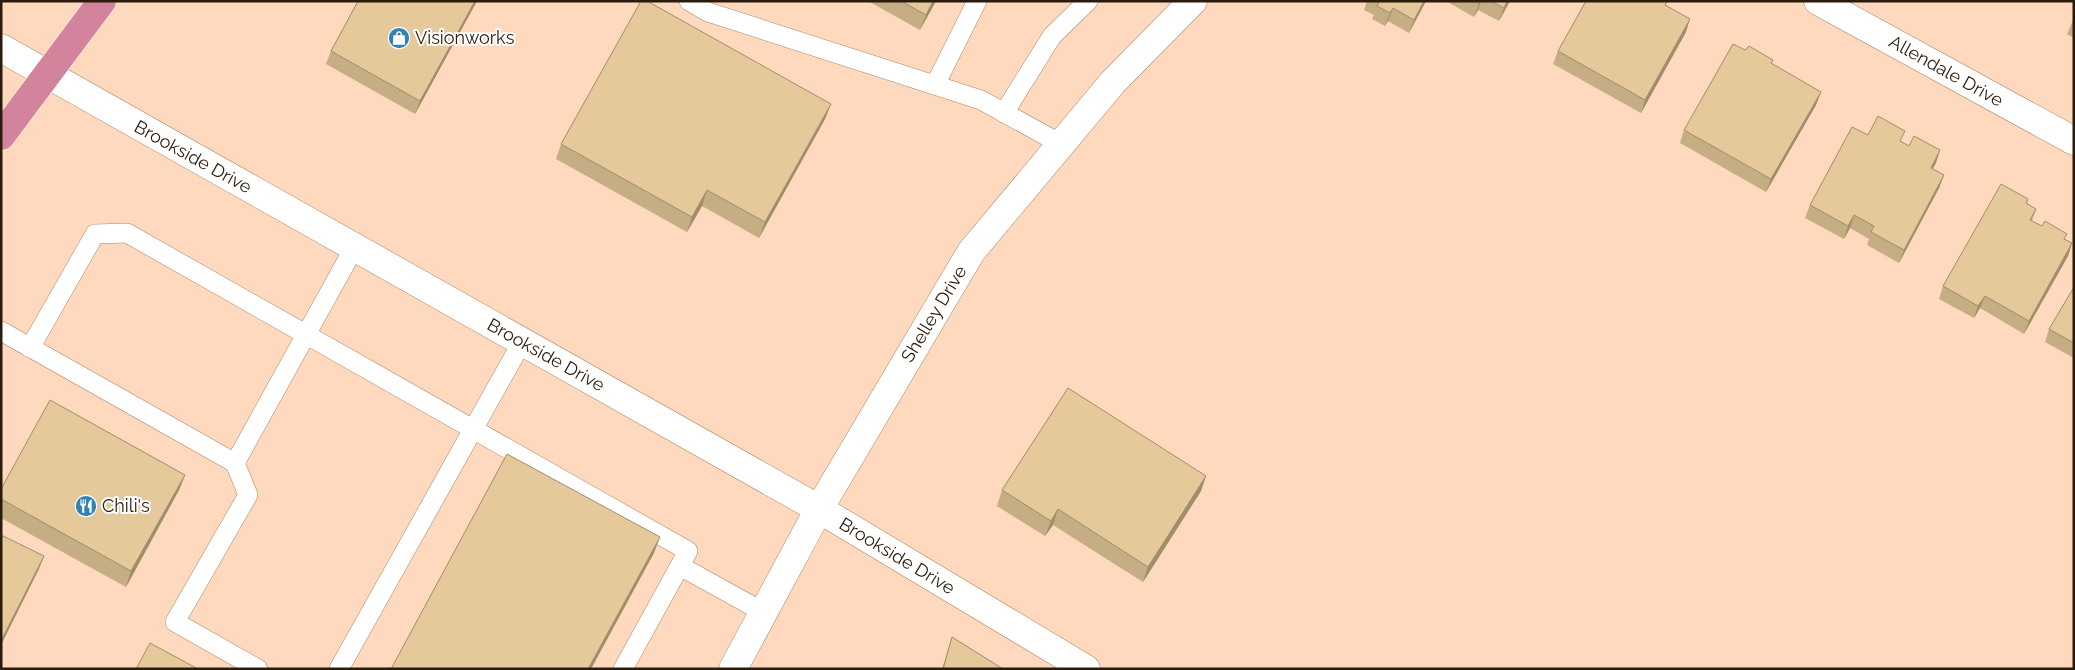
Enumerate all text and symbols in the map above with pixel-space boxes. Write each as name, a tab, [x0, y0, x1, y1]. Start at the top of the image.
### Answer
shop icon: Visionworks	[387, 26, 411, 50]
place label: Visionworks	[415, 27, 515, 48]
street label: Allendale Drive	[1886, 31, 2007, 111]
street label: Brookside Drive	[131, 116, 256, 198]
street label: Shelley Drive	[897, 261, 971, 366]
street label: Brookside Drive	[484, 314, 609, 396]
restaurant icon: Chili's	[74, 494, 98, 518]
place label: Chili's	[102, 495, 150, 516]
street label: Brookside Drive	[836, 513, 959, 598]

